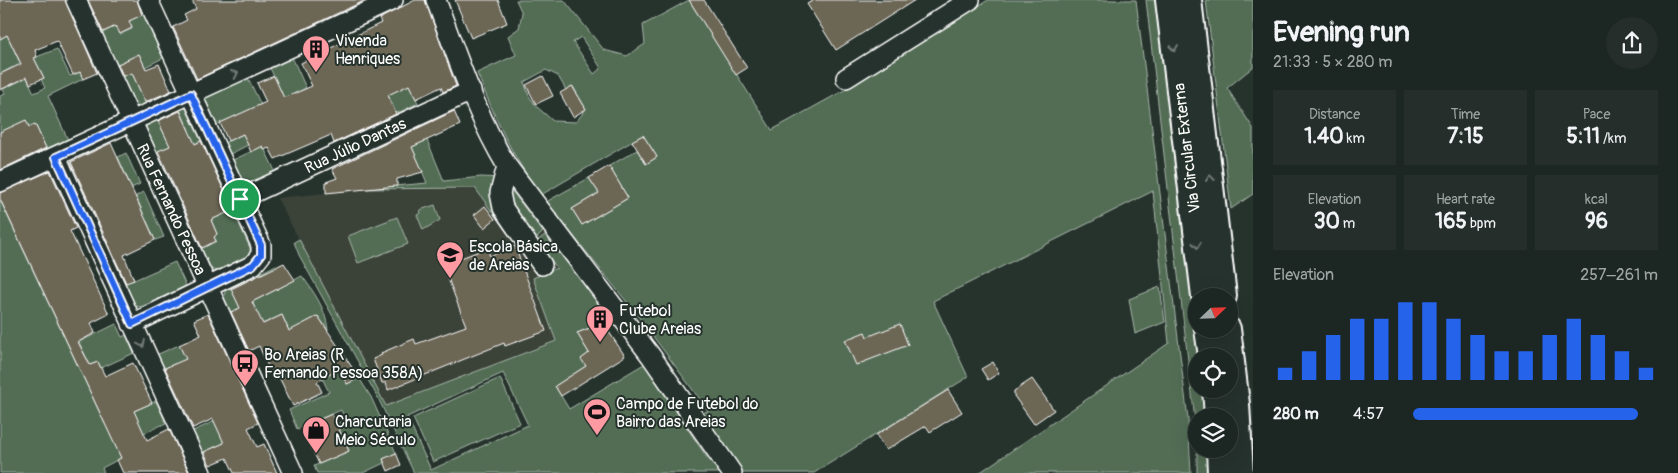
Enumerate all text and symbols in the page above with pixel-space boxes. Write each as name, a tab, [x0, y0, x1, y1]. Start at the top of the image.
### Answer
text: Evening run	[1273, 15, 1410, 50]
button: share	[1606, 17, 1658, 69]
place label: Vivenda Henriques	[335, 31, 400, 69]
building icon: Vivenda Henriques	[301, 34, 331, 73]
one-way arrow	[1168, 45, 1179, 53]
text: 21:33 · 5 × 280 m	[1273, 52, 1392, 72]
one-way arrow	[230, 69, 239, 80]
street label: Via Circular Externa	[1169, 82, 1205, 214]
text: Distance	[1309, 106, 1360, 123]
text: Time	[1451, 106, 1480, 123]
text: Pace	[1583, 106, 1610, 123]
street label: Rua Júlio Dantas	[301, 114, 409, 178]
text: 1.40	[1304, 123, 1344, 150]
text: 7:15	[1447, 123, 1484, 150]
text: 5:11	[1567, 123, 1600, 150]
text: km	[1344, 130, 1365, 147]
text: /km	[1600, 130, 1626, 147]
street label: Rua Fernando Pessoa	[132, 141, 210, 278]
one-way arrow	[1205, 174, 1216, 182]
pin	[219, 178, 261, 220]
icon: arrive	[226, 185, 254, 213]
text: Elevation	[1308, 191, 1361, 208]
text: Heart rate	[1436, 191, 1495, 208]
text: kcal	[1585, 191, 1608, 208]
text: 30	[1314, 208, 1340, 235]
text: 165	[1435, 208, 1467, 235]
text: 96	[1585, 208, 1608, 235]
text: m	[1340, 215, 1355, 232]
text: bpm	[1467, 215, 1496, 232]
place label: Escola Básica de Areias	[469, 237, 558, 275]
school or university icon: Escola Básica de Areias	[435, 240, 465, 279]
one-way arrow	[1191, 241, 1202, 249]
text: Elevation	[1273, 265, 1334, 285]
text: 257–261 m	[1580, 265, 1658, 285]
north arrow	[1188, 288, 1238, 338]
map controls	[1188, 288, 1238, 458]
place label: Futebol Clube Areias	[619, 301, 701, 339]
building icon: Futebol Clube Areias	[585, 304, 615, 343]
one-way arrow	[135, 339, 146, 348]
place label: Bº Areias (R Fernando Pessoa 358A)	[264, 345, 423, 383]
bus stop icon: Bº Areias (R Fernando Pessoa 358A)	[230, 348, 260, 387]
button: locate	[1188, 348, 1238, 398]
place label: Campo de Futebol do Bairro das Areias	[616, 394, 759, 432]
sports icon: Campo de Futebol do Bairro das Areias	[582, 397, 612, 436]
text: 280 m	[1273, 404, 1319, 424]
text: 4:57	[1353, 404, 1384, 424]
button: layers	[1188, 408, 1238, 458]
place label: Charcutaria Meio Século	[335, 412, 416, 450]
shop icon: Charcutaria Meio Século	[301, 415, 331, 454]

